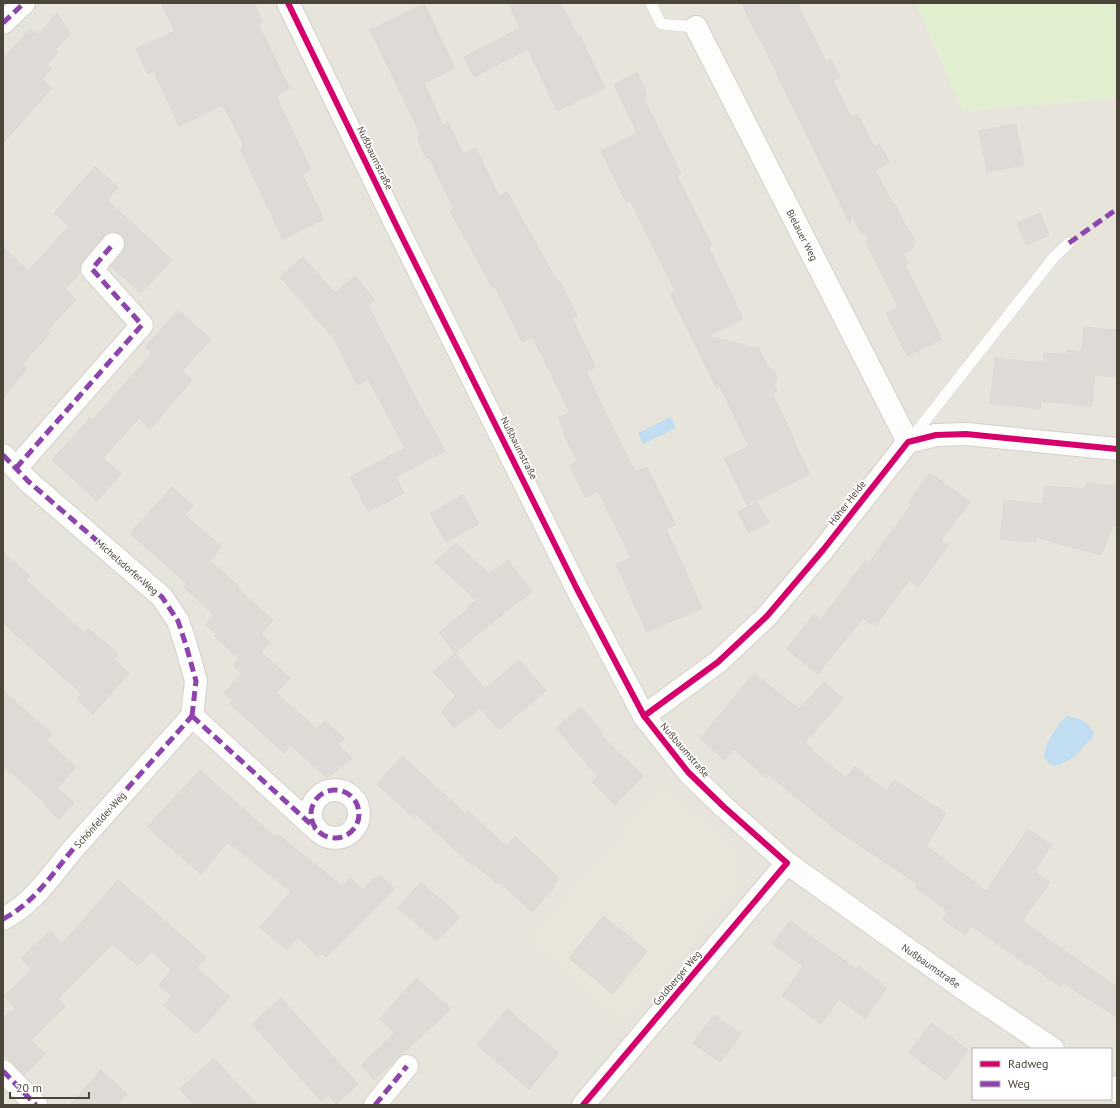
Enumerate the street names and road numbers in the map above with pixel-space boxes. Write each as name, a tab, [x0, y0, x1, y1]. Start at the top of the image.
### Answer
street label: Nußbaumstraße	[354, 124, 396, 192]
street label: Bielauer Weg	[783, 207, 821, 263]
street label: Nußbaumstraße	[498, 414, 540, 482]
street label: Höher Heide	[825, 478, 869, 528]
street label: Michelsdorfer Weg	[93, 536, 161, 598]
street label: Nußbaumstraße	[658, 720, 712, 780]
street label: Schönfelder Weg	[71, 789, 129, 851]
street label: Nußbaumstraße	[899, 941, 963, 991]
street label: Goldberger Weg	[650, 948, 704, 1008]

